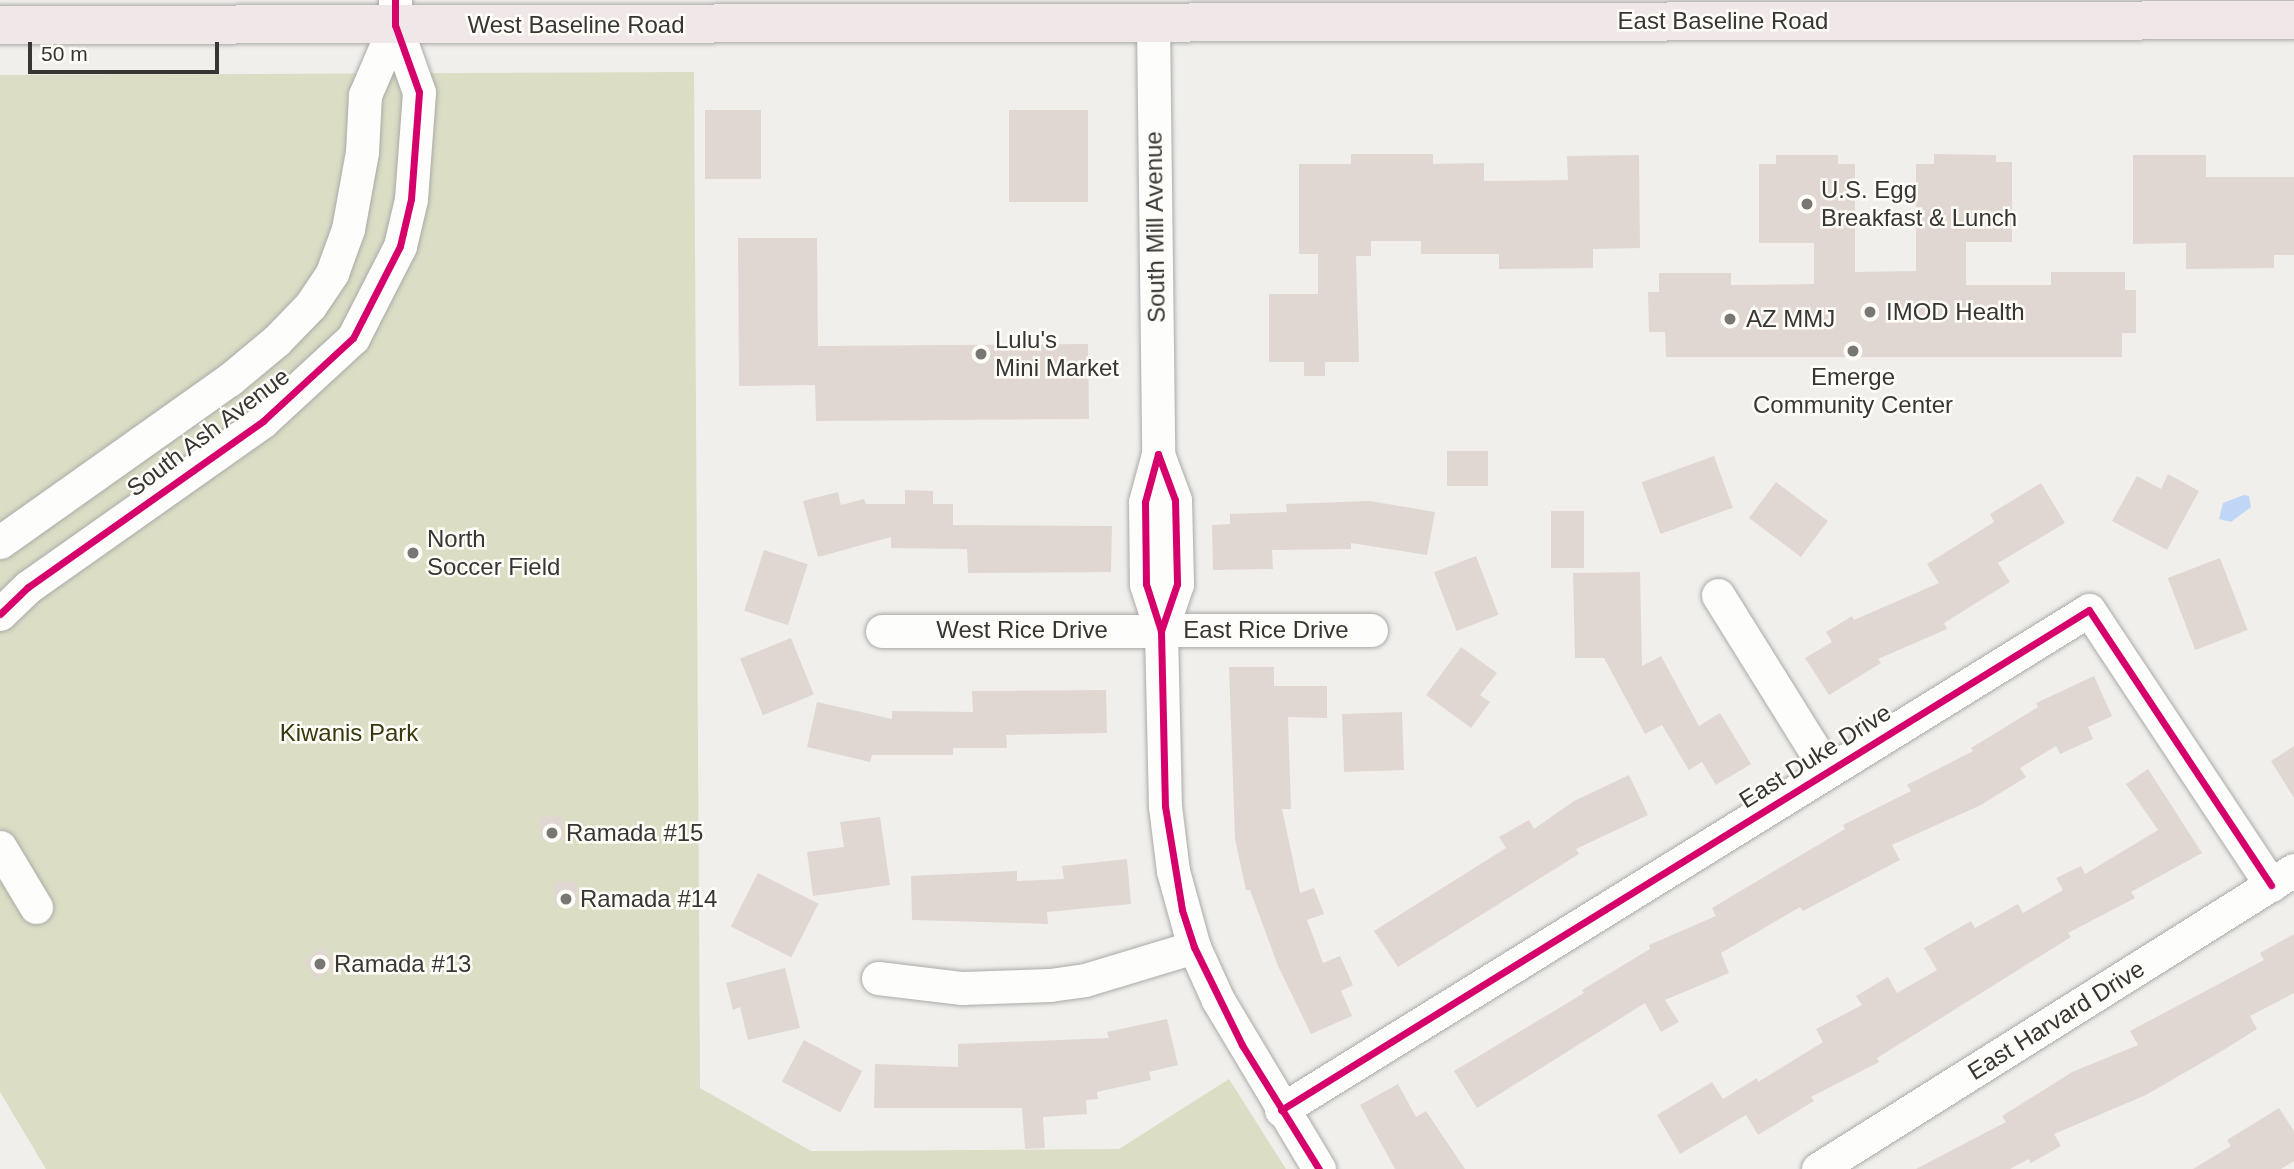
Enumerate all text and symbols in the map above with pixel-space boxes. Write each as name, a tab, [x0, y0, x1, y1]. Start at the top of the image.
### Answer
street label: East Baseline Road	[1618, 7, 1828, 35]
street label: West Baseline Road	[467, 11, 685, 39]
scale bar	[32, 28, 222, 72]
text: 50 m	[41, 42, 88, 65]
street label: South Mill Avenue	[1139, 130, 1171, 324]
place label: U.S. Egg Breakfast & Lunch	[1821, 176, 2017, 232]
marker: U.S. Egg Breakfast & Lunch	[1799, 196, 1815, 212]
place label: IMOD Health	[1886, 298, 2025, 326]
marker: IMOD Health	[1860, 302, 1880, 322]
place label: AZ MMJ	[1746, 305, 1835, 333]
marker: AZ MMJ	[1720, 309, 1740, 329]
place label: Lulu's Mini Market	[995, 326, 1119, 382]
marker: Emerge Community Center	[1845, 343, 1861, 359]
marker: Lulu's Mini Market	[973, 346, 989, 362]
street label: South Ash Avenue	[120, 361, 296, 503]
place label: Emerge Community Center	[1753, 363, 1953, 419]
place label: North Soccer Field	[427, 525, 560, 581]
marker: North Soccer Field	[405, 545, 421, 561]
street label: West Rice Drive	[936, 616, 1108, 644]
street label: East Rice Drive	[1183, 616, 1349, 644]
street label: East Duke Drive	[1734, 698, 1896, 814]
park label: Kiwanis Park	[280, 719, 418, 747]
place label: Ramada #15	[566, 819, 703, 847]
marker: Ramada #15	[544, 825, 560, 841]
place label: Ramada #14	[580, 885, 717, 913]
marker: Ramada #14	[558, 891, 574, 907]
place label: Ramada #13	[334, 950, 471, 978]
street label: East Harvard Drive	[1962, 954, 2150, 1086]
marker: Ramada #13	[312, 956, 328, 972]

